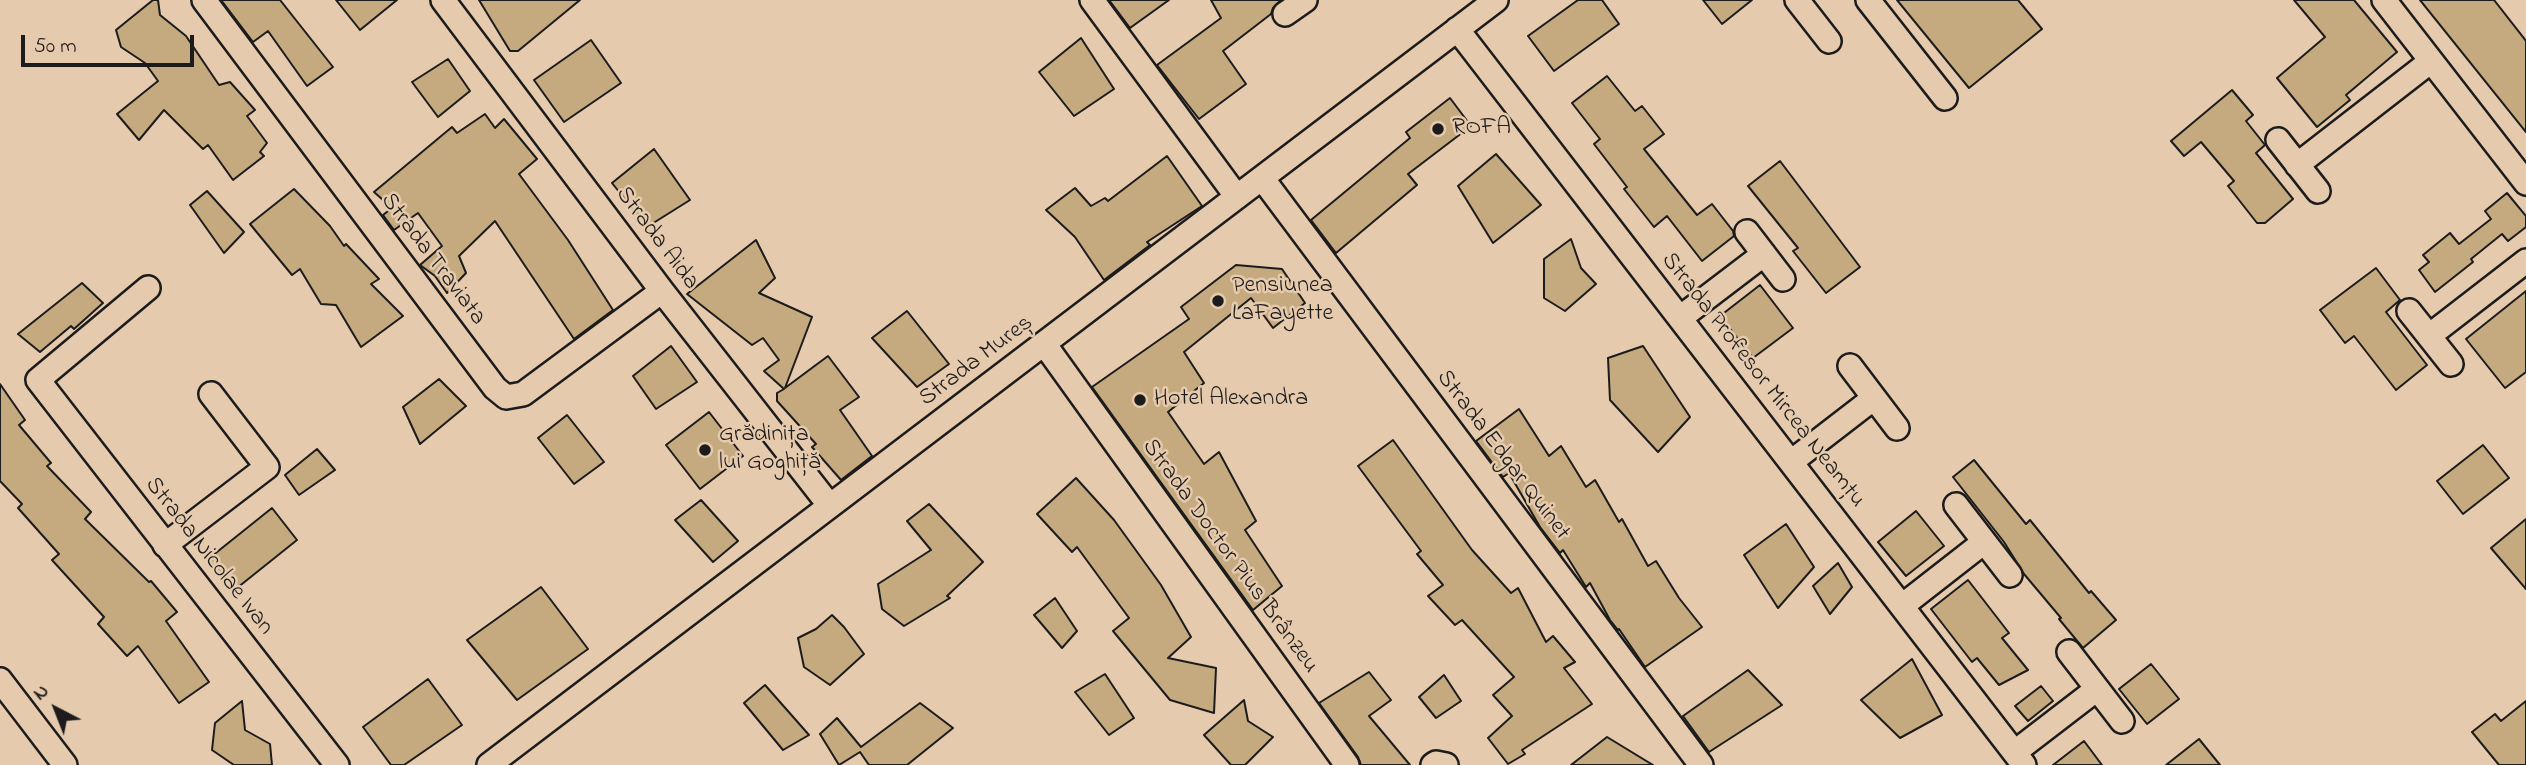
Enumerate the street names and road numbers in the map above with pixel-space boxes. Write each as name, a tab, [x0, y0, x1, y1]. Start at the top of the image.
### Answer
street label: Strada Aida	[608, 182, 704, 296]
street label: Strada Traviata	[373, 188, 491, 332]
street label: Strada Profesor Mircea Neamțu	[1653, 248, 1871, 514]
street label: Strada Mureș	[914, 310, 1040, 414]
street label: Strada Edgar Quinet	[1429, 365, 1575, 547]
street label: Strada Doctor Pius Brânzeu	[1134, 434, 1324, 680]
street label: Strada Nicolae Ivan	[137, 472, 279, 642]

